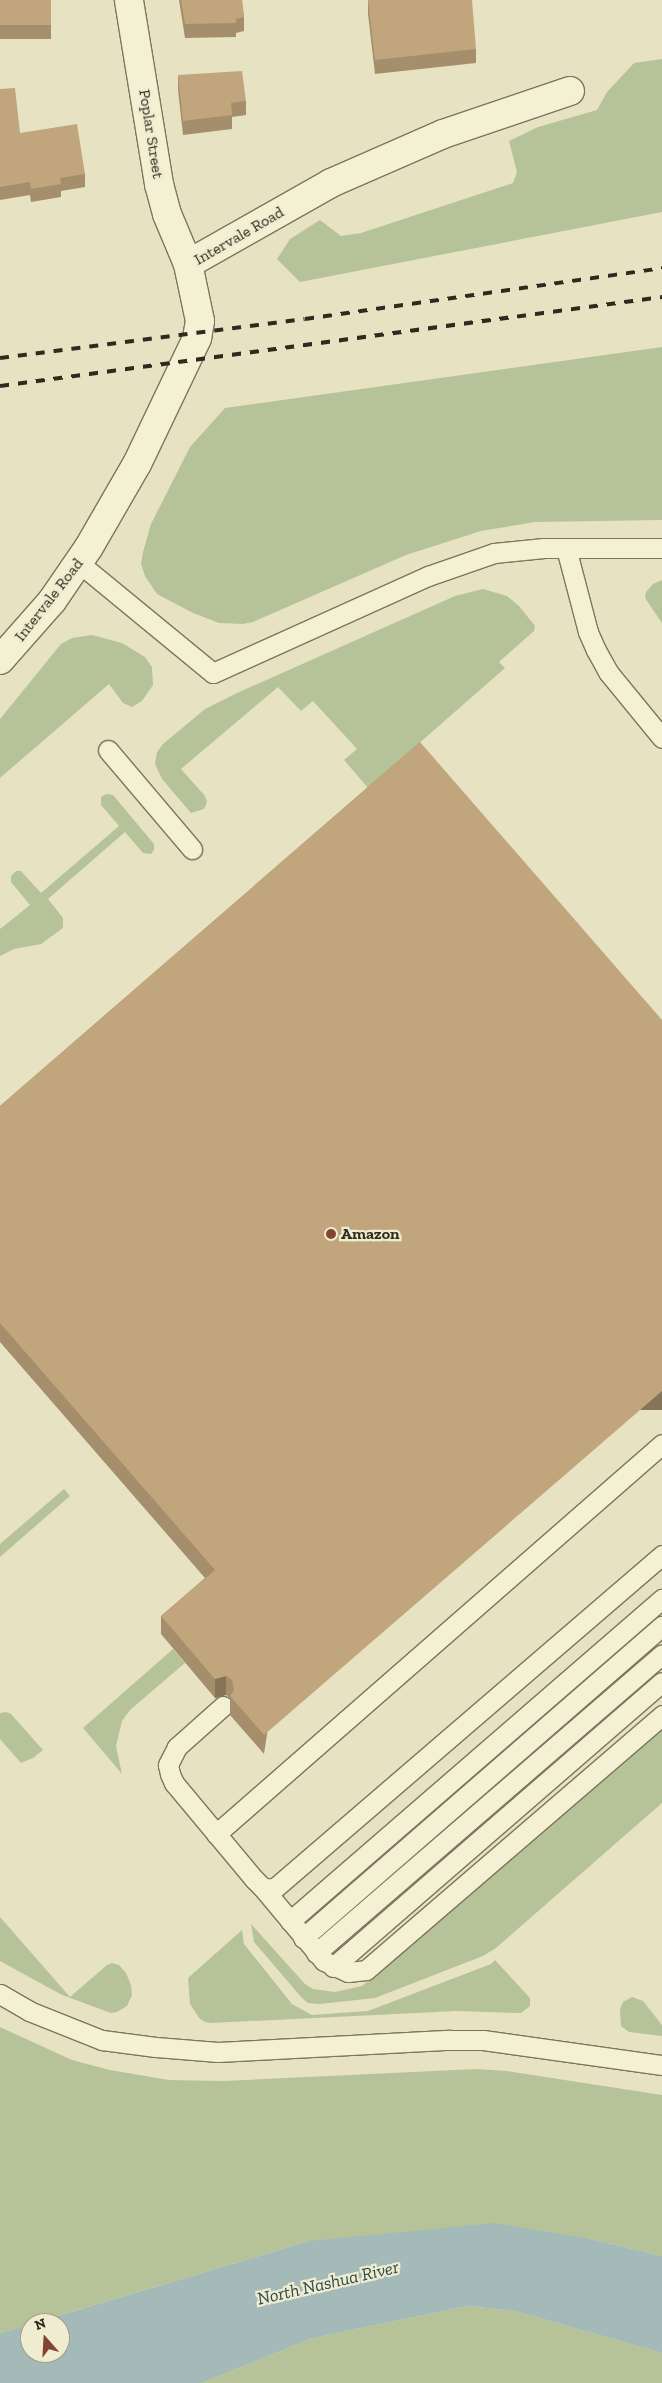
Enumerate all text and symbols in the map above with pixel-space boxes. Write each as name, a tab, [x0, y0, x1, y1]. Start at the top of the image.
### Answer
street label: Poplar Street	[134, 88, 168, 180]
street label: Intervale Road	[191, 203, 287, 269]
street label: Intervale Road	[11, 555, 87, 645]
place label: Amazon	[341, 1224, 400, 1244]
marker: Amazon	[325, 1228, 337, 1240]
water label: North Nashua River	[255, 2256, 401, 2310]
north arrow	[20, 2313, 70, 2363]
text: N	[32, 2315, 48, 2334]

